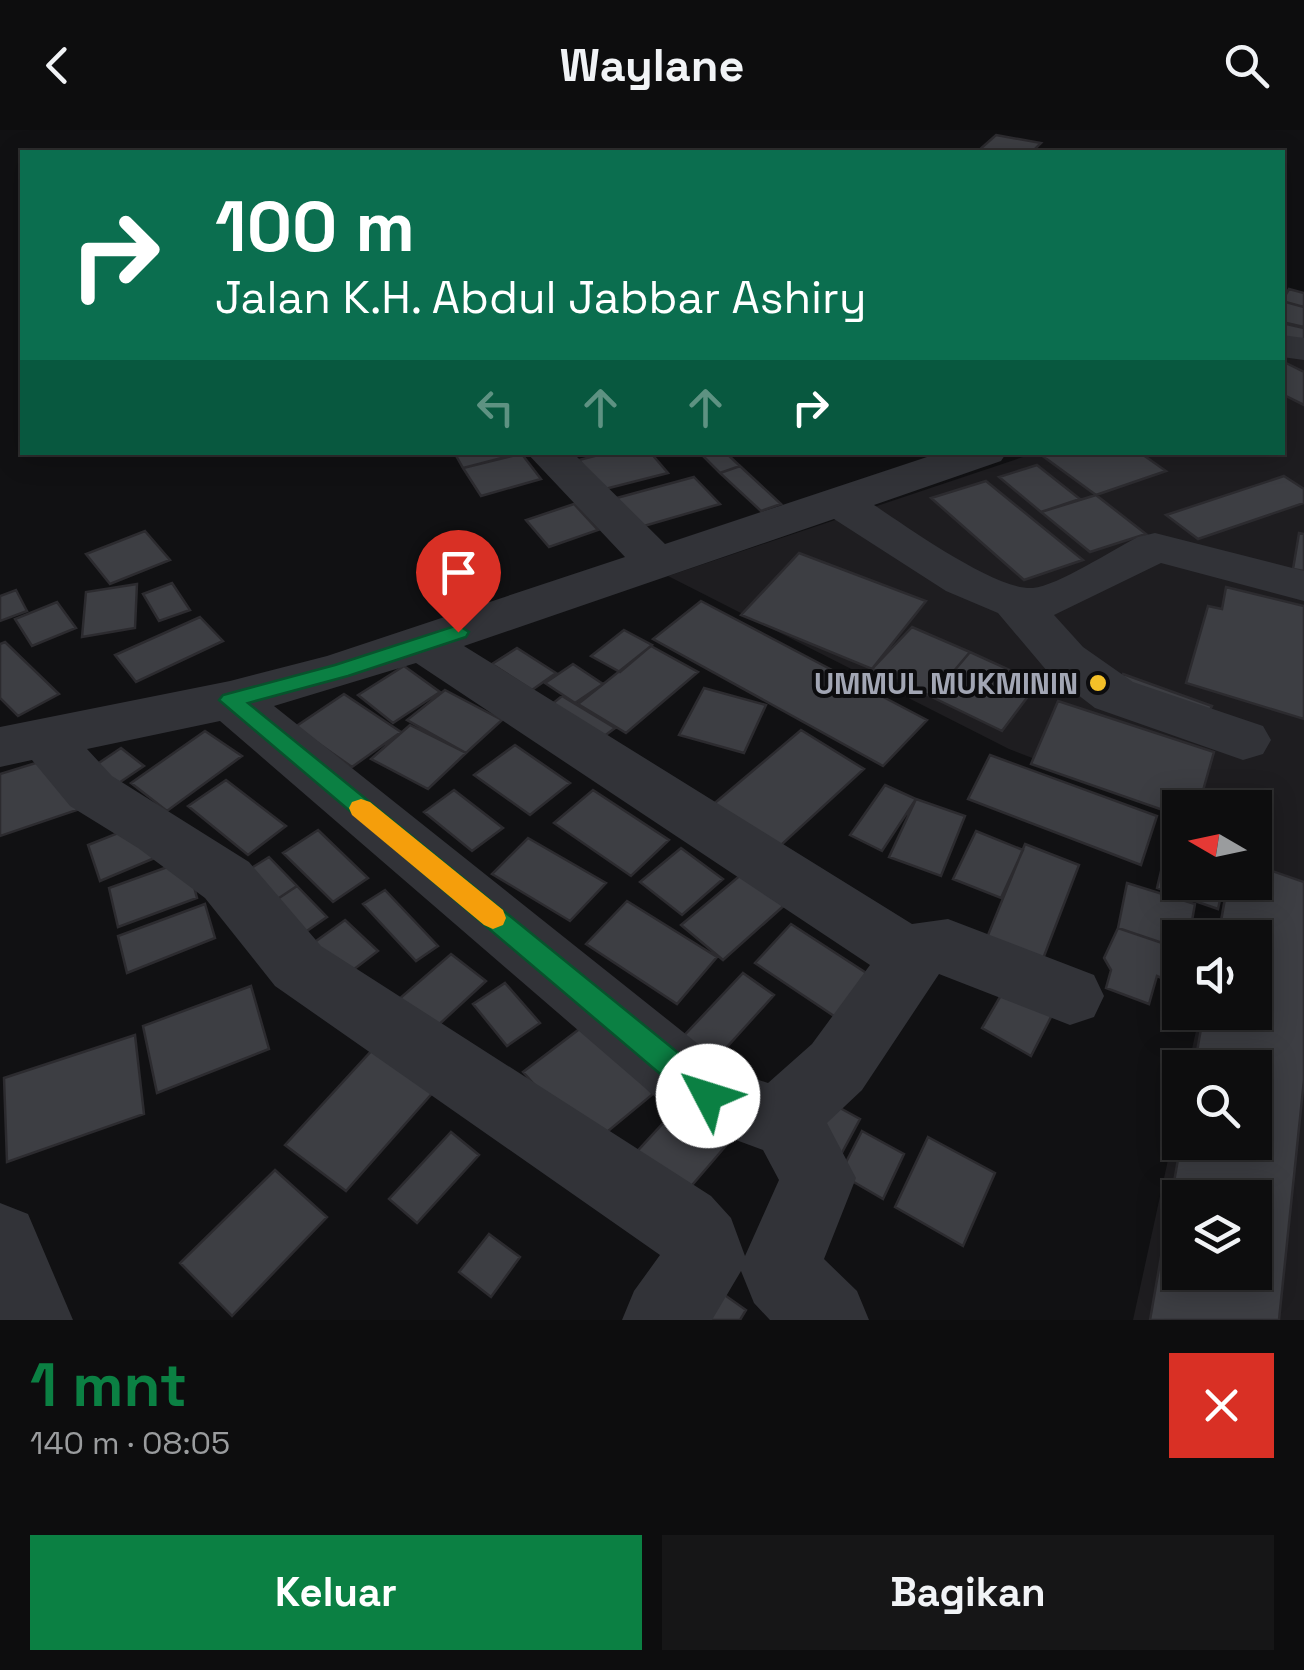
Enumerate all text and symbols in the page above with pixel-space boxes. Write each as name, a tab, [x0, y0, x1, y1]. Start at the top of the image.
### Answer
text: Waylane	[560, 37, 744, 94]
icon: back	[30, 38, 85, 93]
icon: search	[1219, 38, 1274, 93]
text: 100 m	[215, 182, 415, 271]
icon: right	[50, 190, 180, 320]
text: Jalan K.H. Abdul Jabbar Ashiry	[215, 269, 867, 326]
icon: left	[468, 380, 523, 435]
icon: ahead	[573, 380, 628, 435]
icon: ahead	[678, 380, 733, 435]
icon: right	[783, 380, 838, 435]
pin	[416, 530, 501, 633]
icon: arrive	[431, 545, 486, 600]
place label: UMMUL MUKMININ	[814, 664, 1078, 703]
marker: UMMUL MUKMININ	[1087, 672, 1109, 694]
north arrow	[1162, 790, 1272, 900]
map controls	[1162, 790, 1272, 1290]
button: sound	[1162, 920, 1272, 1030]
position arrow	[656, 1044, 760, 1148]
button: search	[1162, 1050, 1272, 1160]
button: layers	[1162, 1180, 1272, 1290]
text: 1 mnt	[30, 1347, 187, 1424]
button: close	[1169, 1353, 1274, 1458]
text: 140 m · 08:05	[30, 1423, 230, 1463]
button: Keluar	[30, 1535, 642, 1650]
button: Bagikan	[662, 1535, 1274, 1650]

